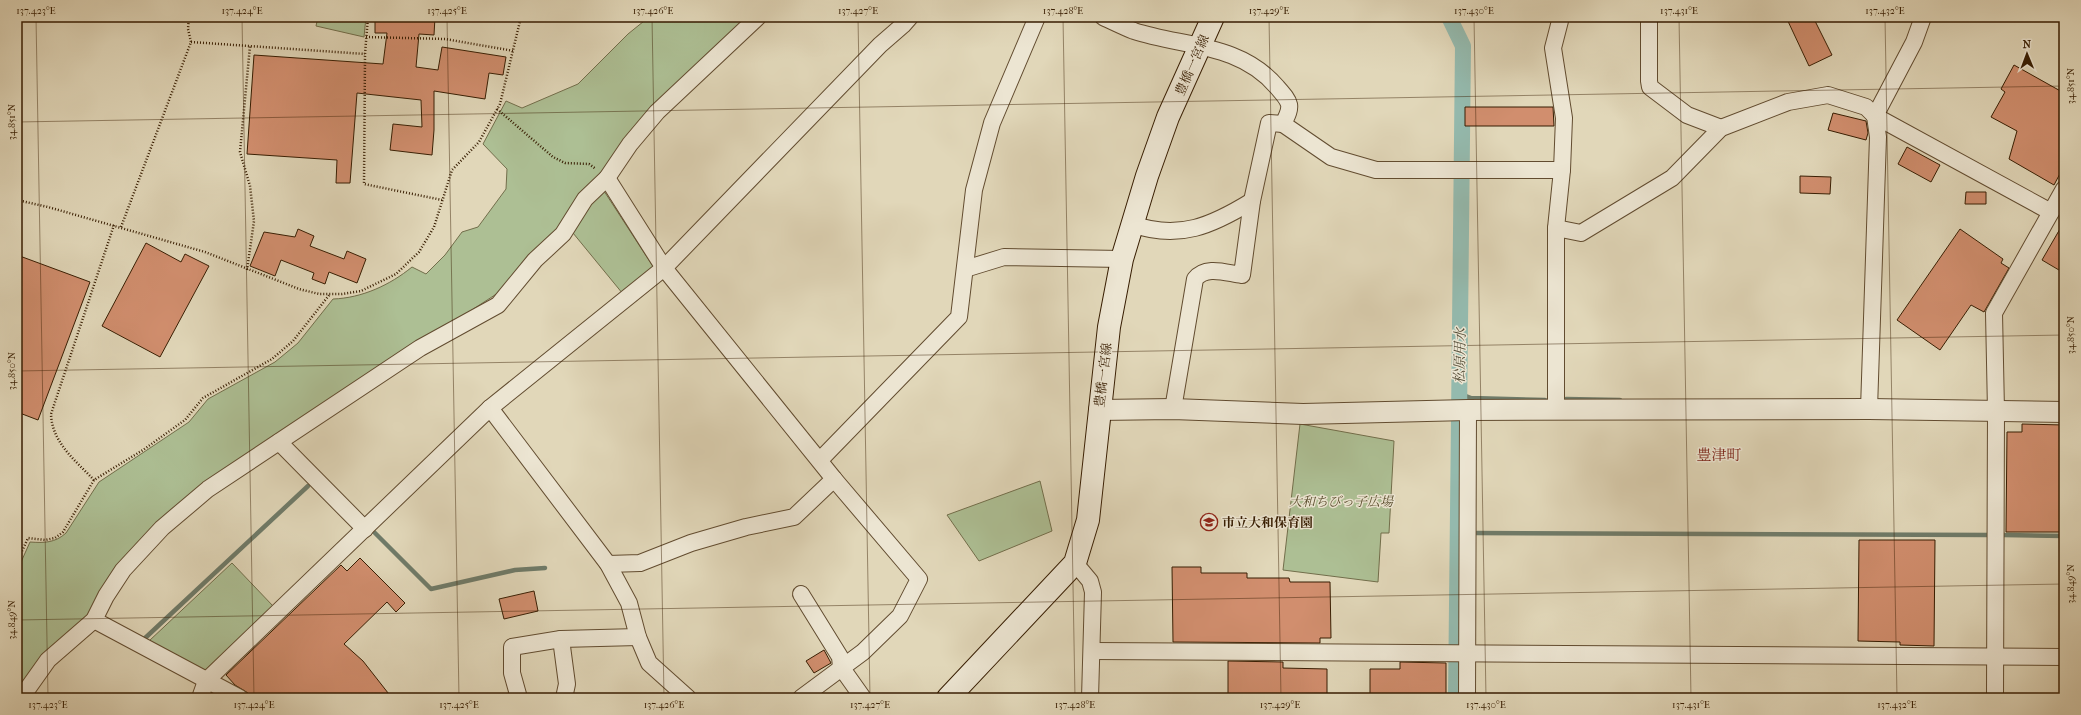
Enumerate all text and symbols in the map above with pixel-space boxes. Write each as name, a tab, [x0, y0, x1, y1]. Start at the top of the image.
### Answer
text: 137.423°E	[16, 5, 56, 17]
text: 137.424°E	[221, 5, 263, 17]
text: 137.425°E	[427, 5, 467, 17]
text: 137.426°E	[633, 5, 673, 17]
text: 137.427°E	[838, 5, 878, 17]
text: 137.428°E	[1043, 5, 1083, 17]
text: 137.429°E	[1249, 5, 1289, 17]
text: 137.430°E	[1454, 5, 1494, 17]
text: 137.431°E	[1660, 5, 1698, 17]
text: 137.432°E	[1865, 5, 1905, 17]
street label: 豊橋一宮線	[1172, 32, 1212, 98]
north arrow	[2007, 34, 2047, 74]
text: N	[2023, 38, 2032, 51]
text: 34.851°N	[2065, 67, 2077, 104]
text: 34.851°N	[6, 103, 18, 140]
text: 34.850°N	[2065, 315, 2077, 354]
water label: 松原用水	[1451, 326, 1469, 384]
street label: 豊橋一宮線	[1092, 342, 1114, 408]
text: 34.850°N	[6, 351, 18, 390]
district label: 豊津町	[1696, 446, 1742, 464]
park label: 大和ちびっ子広場	[1289, 494, 1394, 509]
school or university icon: 市立大和保育園	[1199, 512, 1219, 532]
place label: 市立大和保育園	[1222, 515, 1313, 530]
text: 34.849°N	[2065, 564, 2077, 604]
text: 34.849°N	[6, 600, 18, 640]
text: 137.423°E	[28, 699, 68, 711]
text: 137.424°E	[233, 699, 275, 711]
text: 137.425°E	[439, 699, 479, 711]
text: 137.426°E	[644, 699, 684, 711]
text: 137.427°E	[850, 699, 890, 711]
text: 137.428°E	[1055, 699, 1095, 711]
text: 137.429°E	[1260, 699, 1300, 711]
text: 137.430°E	[1466, 699, 1506, 711]
text: 137.431°E	[1672, 699, 1710, 711]
text: 137.432°E	[1877, 699, 1917, 711]

